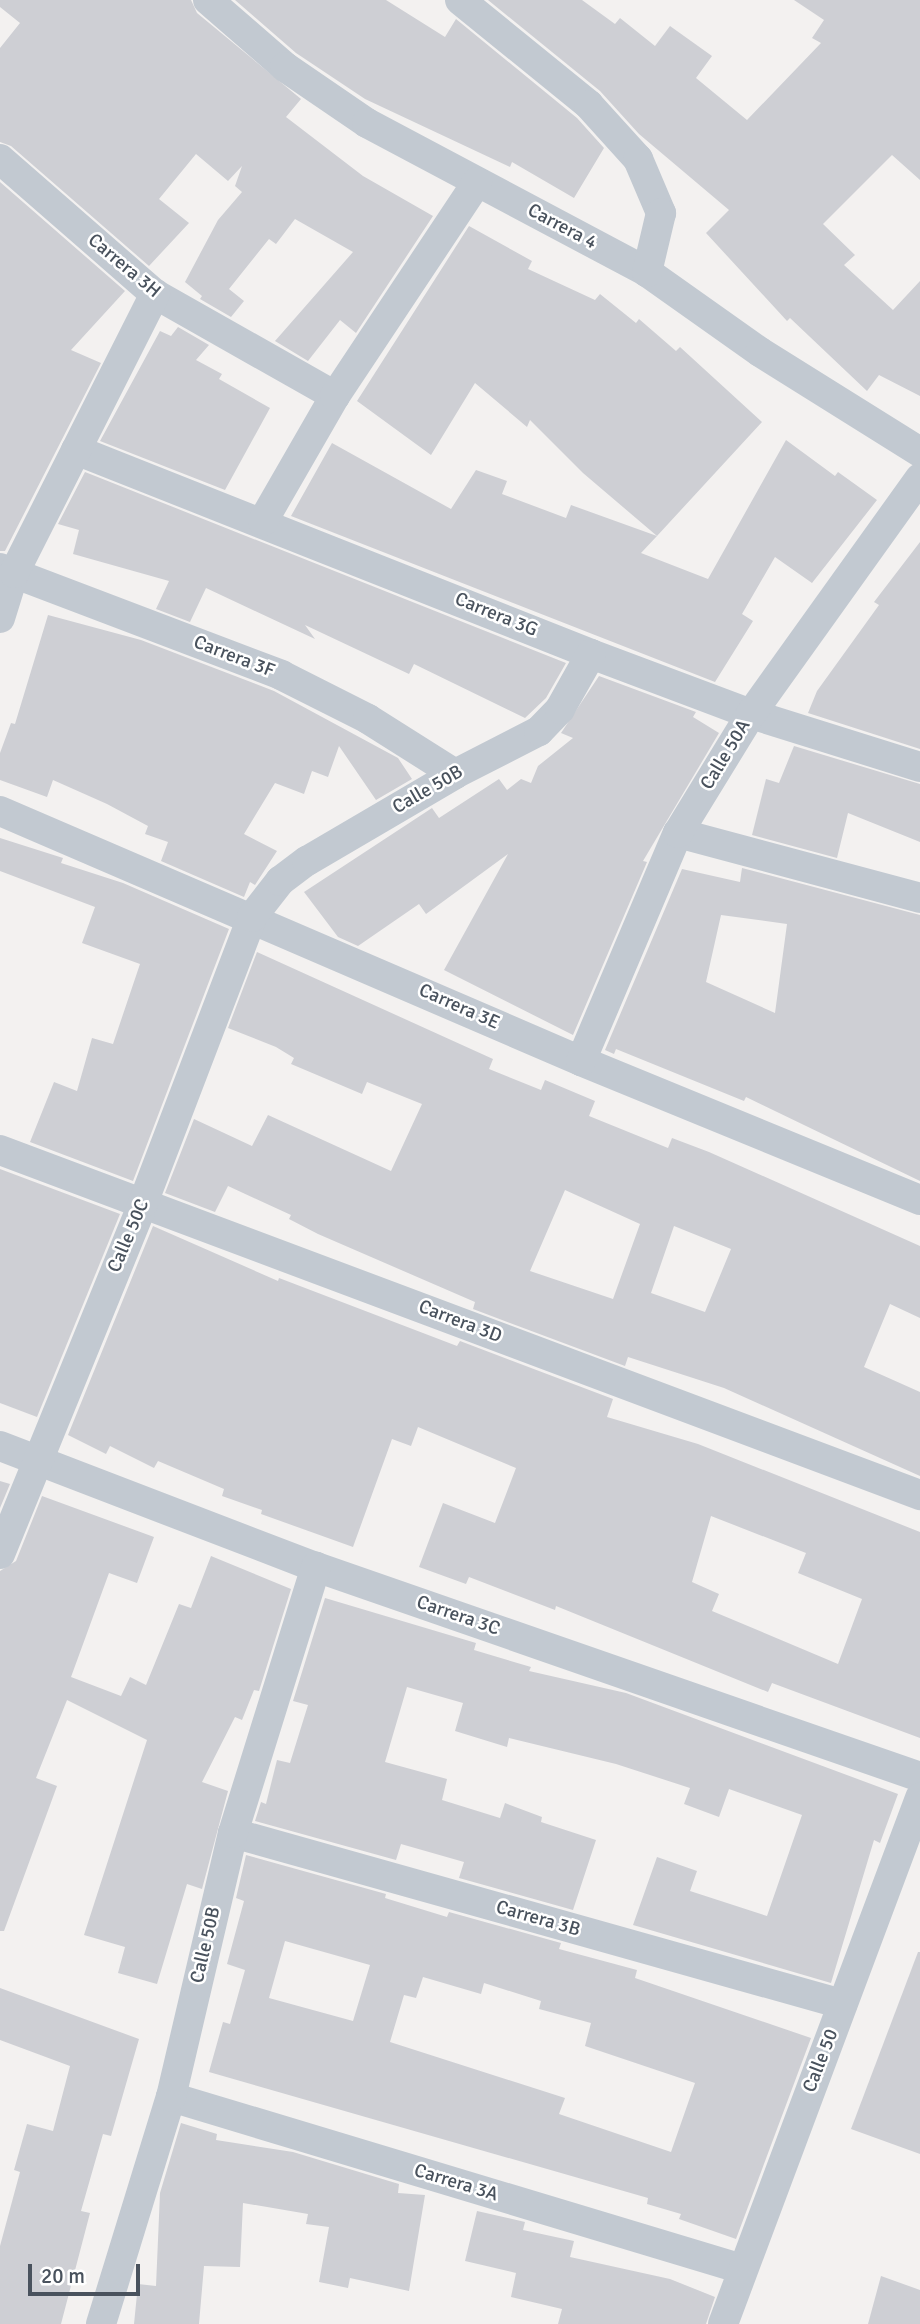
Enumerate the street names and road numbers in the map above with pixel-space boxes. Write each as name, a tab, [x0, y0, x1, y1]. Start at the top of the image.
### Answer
street label: Carrera 4	[524, 199, 600, 255]
street label: Carrera 3H	[83, 229, 165, 303]
street label: Carrera 3G	[451, 588, 541, 642]
street label: Carrera 3F	[190, 631, 278, 683]
street label: Calle 50A	[696, 716, 756, 794]
street label: Calle 50B	[389, 761, 467, 819]
street label: Carrera 3E	[415, 979, 503, 1035]
street label: Calle 50C	[103, 1196, 155, 1276]
street label: Carrera 3D	[415, 1296, 505, 1348]
street label: Carrera 3C	[413, 1591, 503, 1641]
street label: Carrera 3B	[493, 1896, 583, 1942]
street label: Calle 50B	[186, 1905, 226, 1985]
street label: Calle 50	[799, 2026, 843, 2096]
street label: Carrera 3A	[411, 2159, 501, 2207]

